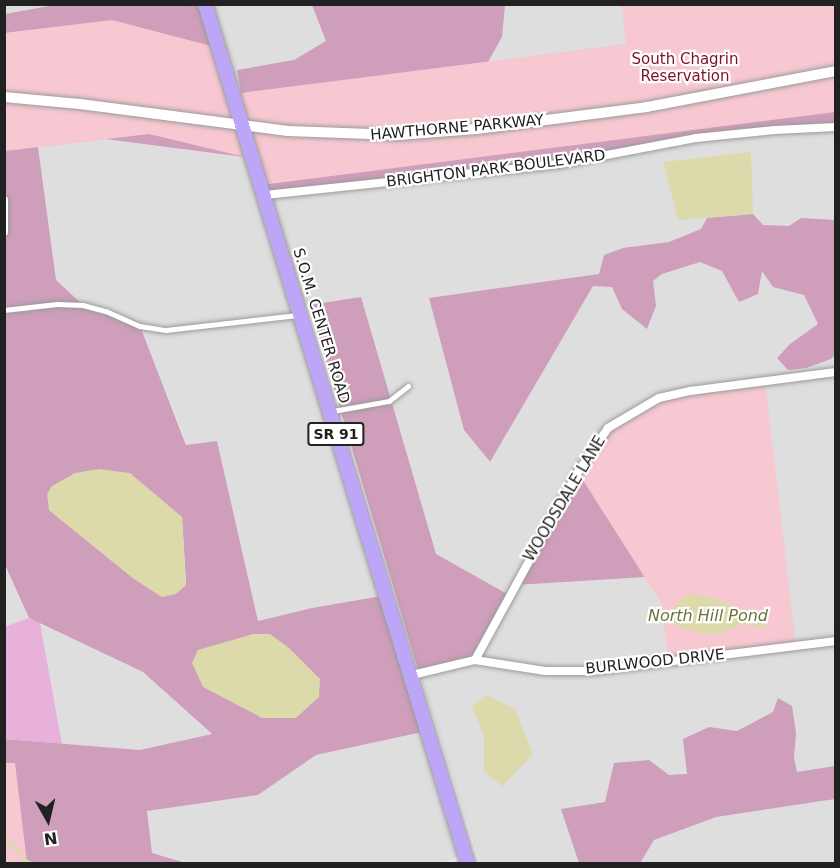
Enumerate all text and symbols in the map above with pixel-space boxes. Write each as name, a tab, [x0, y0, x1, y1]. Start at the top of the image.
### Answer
park label: South Chagrin Reservation	[632, 50, 738, 85]
street label: HAWTHORNE PARKWAY	[370, 111, 544, 145]
street label: BRIGHTON PARK BOULEVARD	[385, 147, 607, 191]
street label: S.O.M. CENTER ROAD	[289, 246, 353, 406]
road number: SR 91	[306, 423, 366, 445]
street label: WOODSDALE LANE	[520, 433, 610, 565]
water label: North Hill Pond	[648, 606, 768, 626]
street label: BURLWOOD DRIVE	[585, 646, 725, 678]
north arrow	[18, 790, 78, 850]
text: N	[43, 828, 59, 849]

